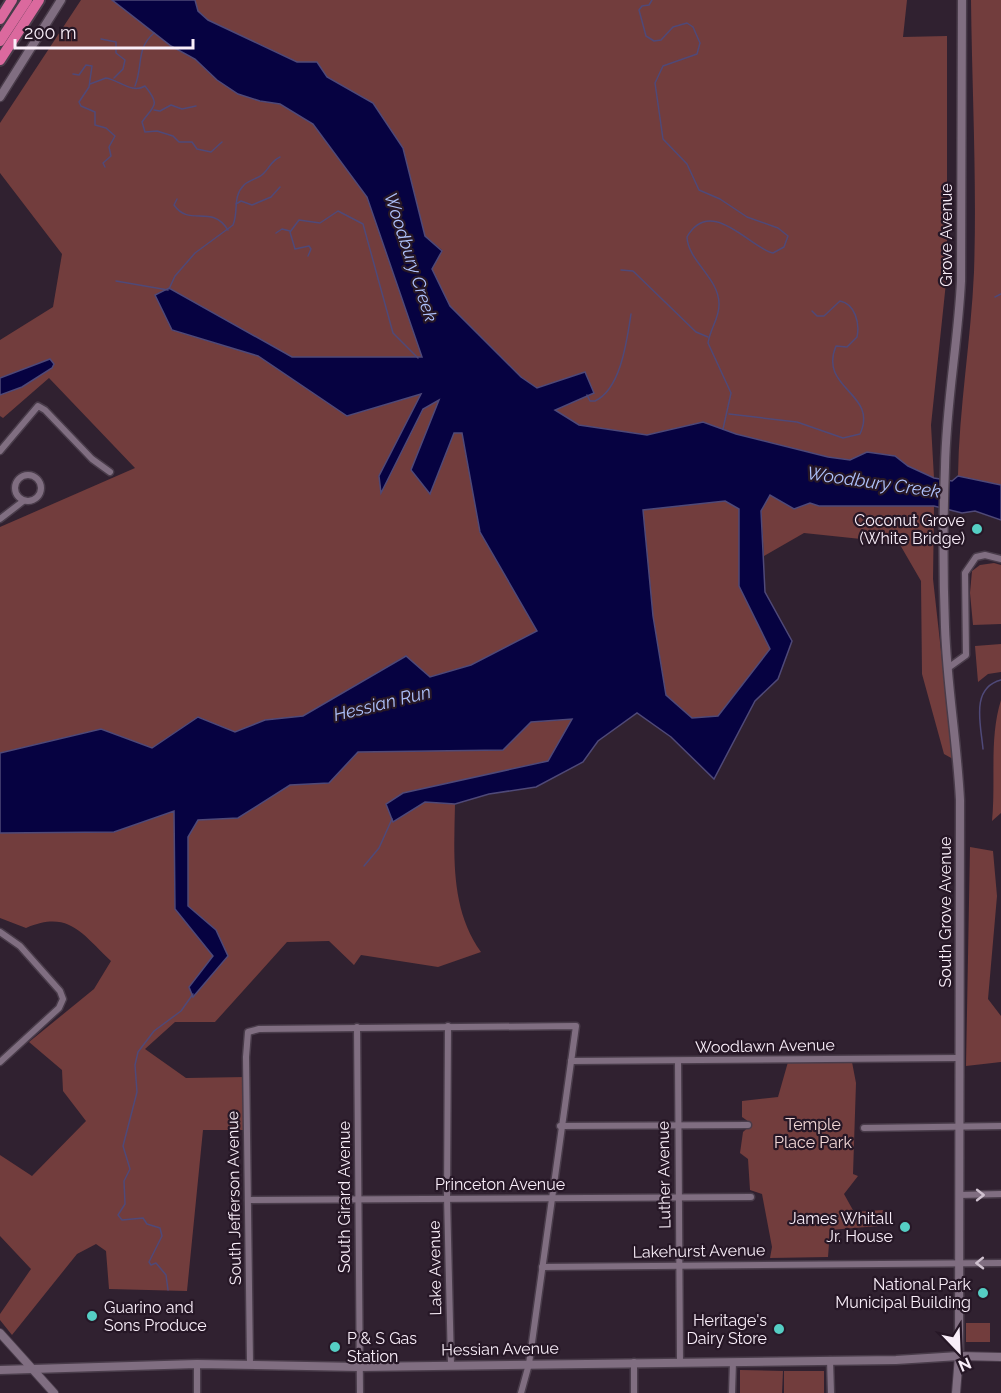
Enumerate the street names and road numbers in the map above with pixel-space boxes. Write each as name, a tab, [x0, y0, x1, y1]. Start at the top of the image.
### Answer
street label: Grove Avenue	[937, 183, 956, 287]
street label: South Grove Avenue	[936, 837, 955, 987]
street label: Woodlawn Avenue	[695, 1035, 835, 1057]
street label: South Jefferson Avenue	[223, 1111, 245, 1285]
street label: South Girard Avenue	[335, 1121, 354, 1273]
street label: Luther Avenue	[654, 1121, 674, 1229]
street label: Princeton Avenue	[435, 1175, 565, 1194]
street label: Lake Avenue	[425, 1220, 445, 1316]
street label: Lakehurst Avenue	[632, 1240, 766, 1262]
street label: Hessian Avenue	[441, 1338, 559, 1360]

